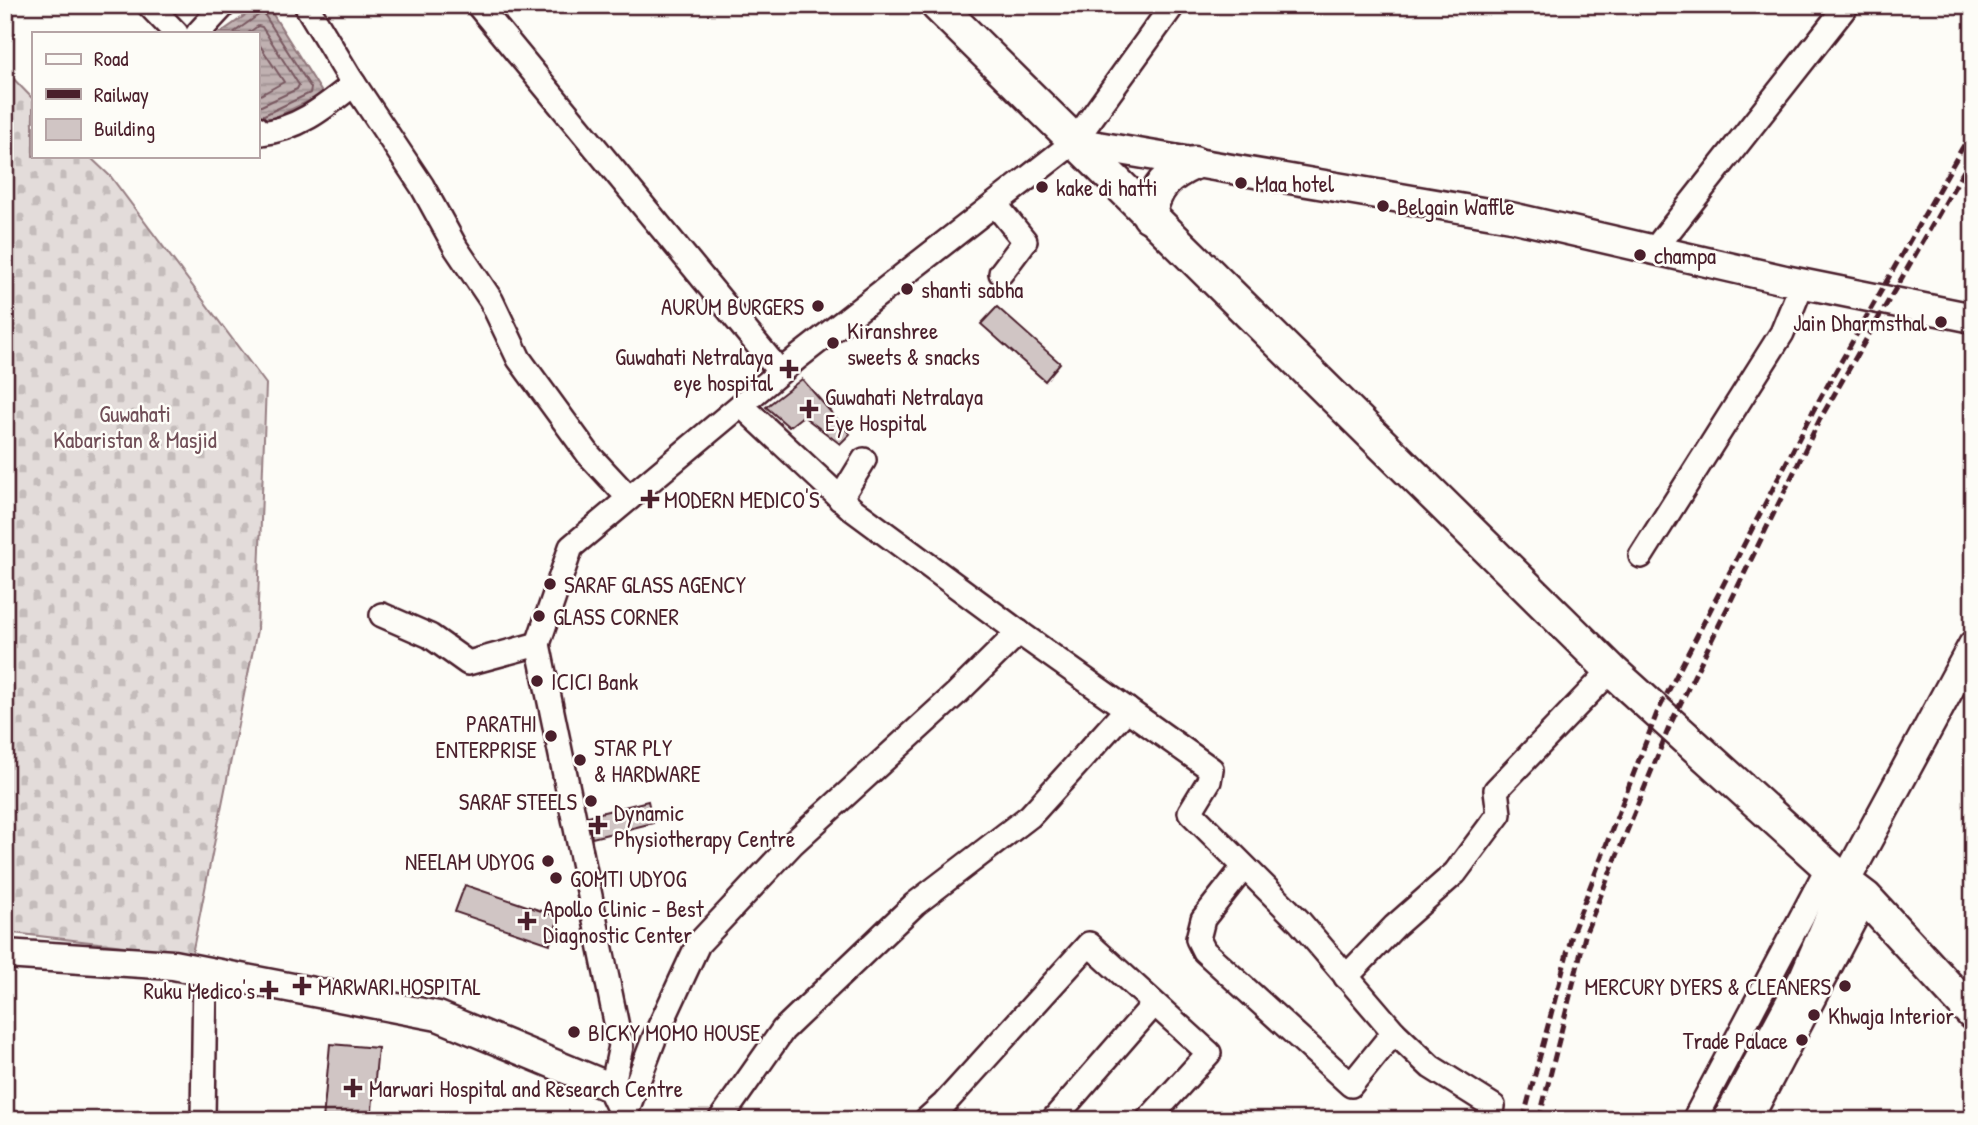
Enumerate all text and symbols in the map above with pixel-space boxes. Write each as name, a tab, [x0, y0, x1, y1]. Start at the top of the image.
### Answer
legend	[32, 32, 259, 158]
text: Road	[94, 44, 128, 73]
text: Railway	[94, 80, 149, 109]
text: Building	[94, 114, 155, 143]
place label: Maa hotel	[1255, 168, 1335, 199]
place label: kake di hatti	[1056, 172, 1158, 203]
marker: Maa hotel	[1233, 175, 1249, 191]
marker: kake di hatti	[1034, 179, 1050, 195]
place label: Belgain Waffle	[1397, 191, 1515, 222]
marker: Belgain Waffle	[1375, 198, 1391, 214]
place label: champa	[1654, 240, 1716, 271]
marker: champa	[1632, 247, 1648, 263]
place label: shanti sabha	[921, 274, 1023, 305]
marker: shanti sabha	[899, 281, 915, 297]
place label: AURUM BURGERS	[661, 291, 804, 322]
marker: AURUM BURGERS	[810, 298, 826, 314]
place label: Jain Dharmsthal	[1793, 307, 1928, 338]
marker: Jain Dharmsthal	[1933, 314, 1949, 330]
place label: Kiranshree sweets & snacks	[847, 315, 980, 372]
marker: Kiranshree sweets & snacks	[825, 335, 841, 351]
place label: Guwahati Netralaya eye hospital	[615, 341, 774, 398]
marker: Guwahati Netralaya eye hospital	[779, 359, 799, 379]
place label: Guwahati Netralaya Eye Hospital	[825, 381, 983, 438]
park label: Guwahati Kabaristan & Masjid	[53, 398, 217, 455]
marker: Guwahati Netralaya Eye Hospital	[799, 399, 819, 419]
place label: MODERN MEDICO'S	[664, 484, 820, 515]
marker: MODERN MEDICO'S	[642, 491, 658, 507]
place label: SARAF GLASS AGENCY	[564, 569, 746, 600]
marker: SARAF GLASS AGENCY	[542, 576, 558, 592]
place label: GLASS CORNER	[553, 601, 679, 632]
marker: GLASS CORNER	[531, 608, 547, 624]
place label: ICICI Bank	[551, 666, 639, 697]
marker: ICICI Bank	[529, 673, 545, 689]
place label: PARATHI ENTERPRISE	[436, 708, 537, 765]
marker: PARATHI ENTERPRISE	[543, 728, 559, 744]
place label: STAR PLY & HARDWARE	[594, 732, 701, 789]
marker: STAR PLY & HARDWARE	[572, 752, 588, 768]
place label: SARAF STEELS	[459, 786, 577, 817]
marker: SARAF STEELS	[583, 793, 599, 809]
place label: Dynamic Physiotherapy Centre	[614, 797, 795, 854]
marker: Dynamic Physiotherapy Centre	[588, 815, 608, 835]
place label: NEELAM UDYOG	[405, 846, 534, 877]
marker: NEELAM UDYOG	[540, 853, 556, 869]
place label: GOMTI UDYOG	[570, 863, 687, 894]
marker: GOMTI UDYOG	[548, 870, 564, 886]
place label: Apollo Clinic - Best Diagnostic Center	[543, 893, 705, 950]
marker: Apollo Clinic - Best Diagnostic Center	[517, 911, 537, 931]
place label: MARWARI HOSPITAL	[318, 971, 481, 1002]
place label: MERCURY DYERS & CLEANERS	[1585, 971, 1831, 1002]
place label: Ruku Medico's	[144, 975, 255, 1006]
marker: MARWARI HOSPITAL	[292, 976, 312, 996]
marker: MERCURY DYERS & CLEANERS	[1837, 978, 1853, 994]
marker: Ruku Medico's	[261, 982, 277, 998]
place label: Khwaja Interior	[1828, 1000, 1954, 1031]
marker: Khwaja Interior	[1806, 1007, 1822, 1023]
place label: BICKY MOMO HOUSE	[588, 1017, 760, 1048]
marker: BICKY MOMO HOUSE	[566, 1024, 582, 1040]
place label: Trade Palace	[1683, 1025, 1788, 1056]
marker: Trade Palace	[1794, 1032, 1810, 1048]
place label: Marwari Hospital and Research Centre	[369, 1073, 683, 1104]
marker: Marwari Hospital and Research Centre	[343, 1078, 363, 1098]

